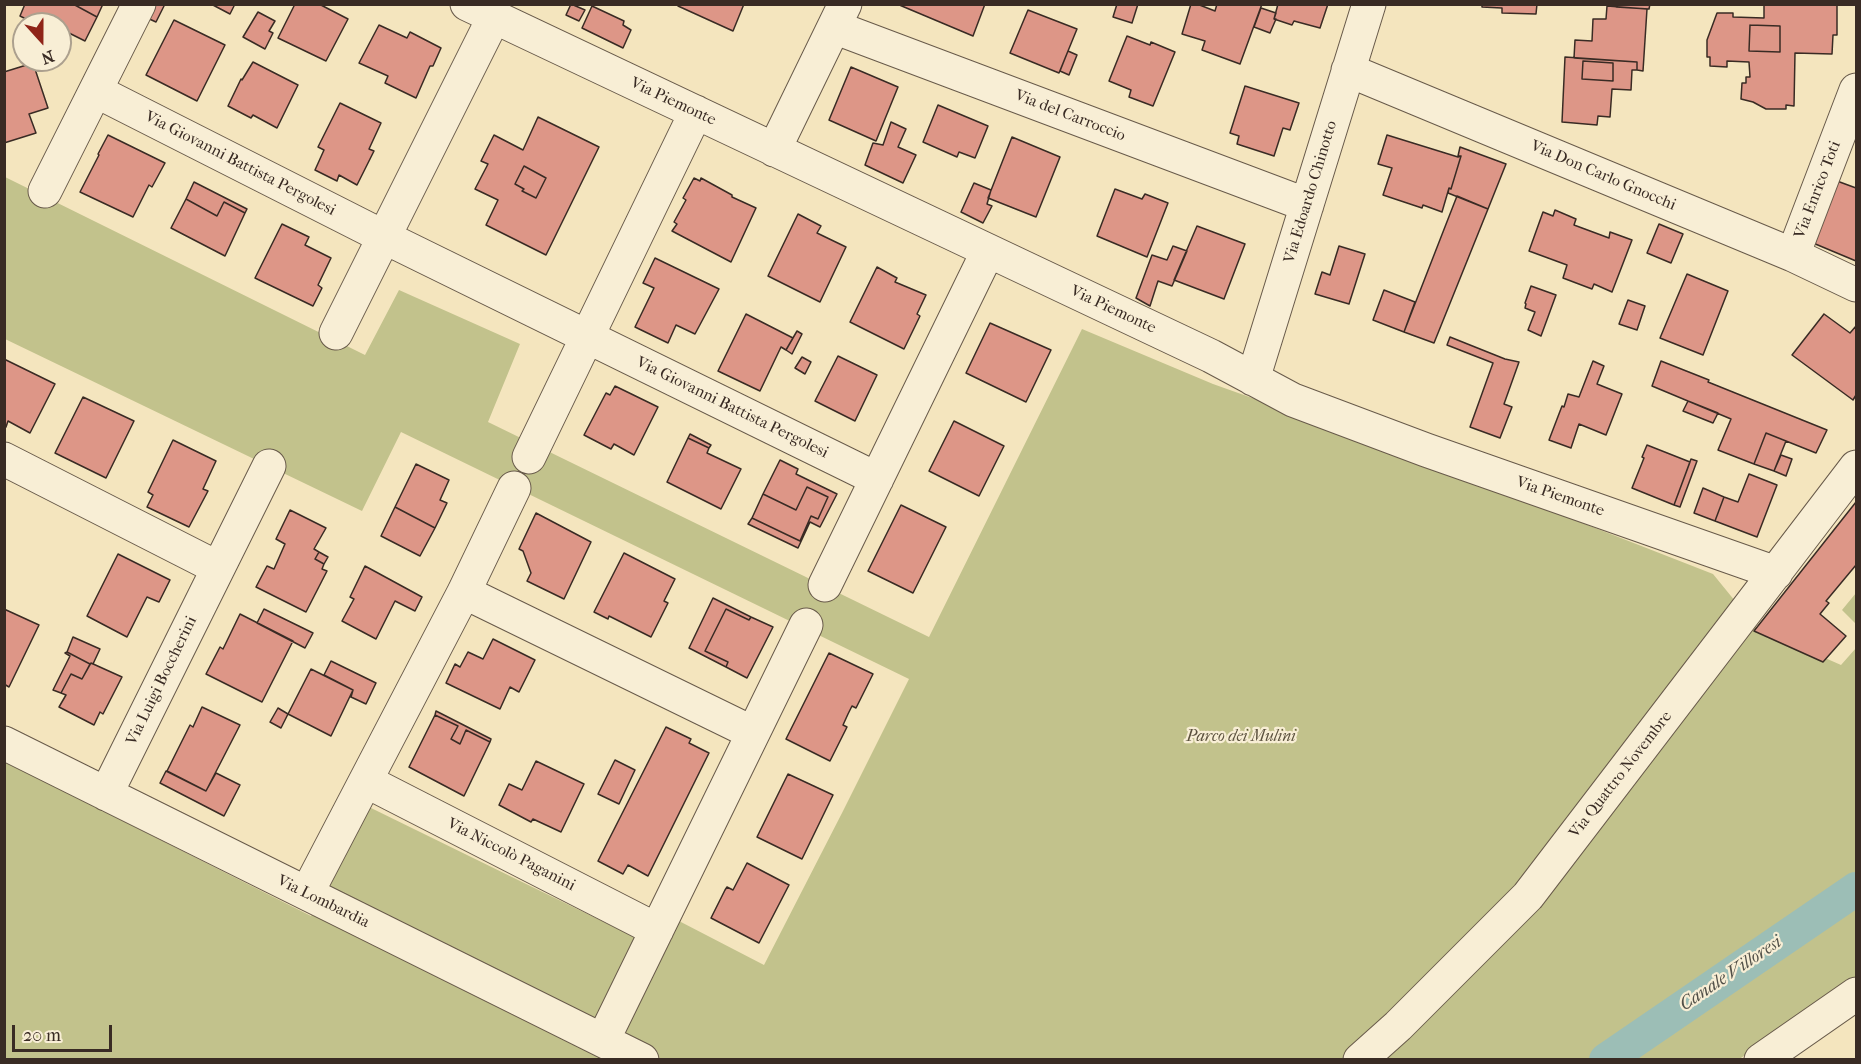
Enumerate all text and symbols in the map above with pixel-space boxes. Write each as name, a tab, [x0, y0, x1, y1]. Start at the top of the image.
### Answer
north arrow	[12, 12, 72, 72]
text: N	[39, 46, 57, 68]
street label: Via Piemonte	[627, 74, 719, 130]
street label: Via del Carroccio	[1012, 86, 1128, 146]
street label: Via Giovanni Battista Pergolesi	[141, 107, 339, 221]
street label: Via Edoardo Chinotto	[1280, 118, 1342, 266]
street label: Via Don Carlo Gnocchi	[1527, 137, 1679, 215]
street label: Via Enrico Toti	[1791, 139, 1845, 241]
street label: Via Piemonte	[1067, 282, 1159, 338]
street label: Via Giovanni Battista Pergolesi	[633, 353, 831, 463]
street label: Via Piemonte	[1513, 473, 1607, 521]
street label: Via Luigi Boccherini	[122, 613, 202, 749]
street label: Via Quattro Novembre	[1565, 708, 1677, 842]
park label: Parco dei Mulini	[1186, 727, 1296, 747]
street label: Via Niccolò Paganini	[444, 814, 578, 896]
street label: Via Lombardia	[274, 871, 372, 933]
water label: Canale Villoresi	[1676, 932, 1786, 1016]
scale bar	[15, 1013, 116, 1051]
text: 20 m	[23, 1025, 61, 1046]

